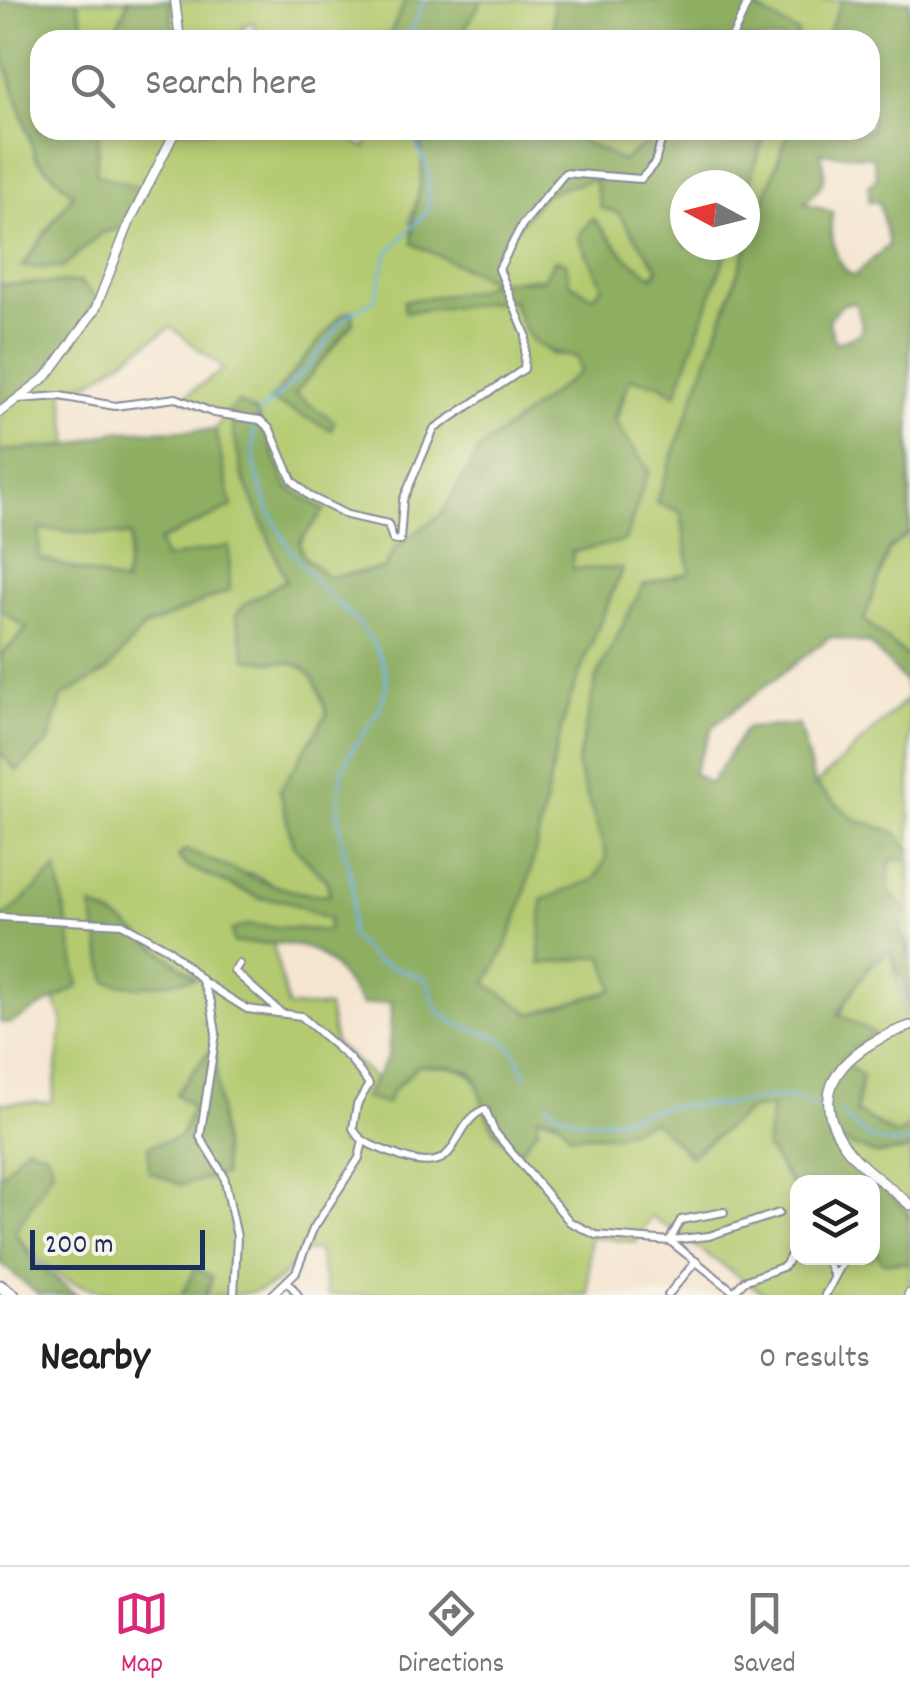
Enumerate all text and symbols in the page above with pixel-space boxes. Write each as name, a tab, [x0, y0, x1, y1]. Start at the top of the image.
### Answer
search box	[30, 30, 880, 140]
icon: search	[65, 58, 120, 113]
text: Search here	[145, 58, 317, 113]
north arrow	[670, 170, 760, 260]
map controls	[790, 1175, 880, 1265]
button: layers	[790, 1175, 880, 1265]
scale bar	[30, 1225, 205, 1270]
text: 200 m	[45, 1227, 113, 1267]
text: Nearby	[40, 1330, 150, 1390]
text: 0 results	[759, 1337, 870, 1383]
tab: Map	[114, 1586, 169, 1686]
tab: Directions	[398, 1586, 504, 1686]
tab: Saved	[733, 1586, 796, 1686]

